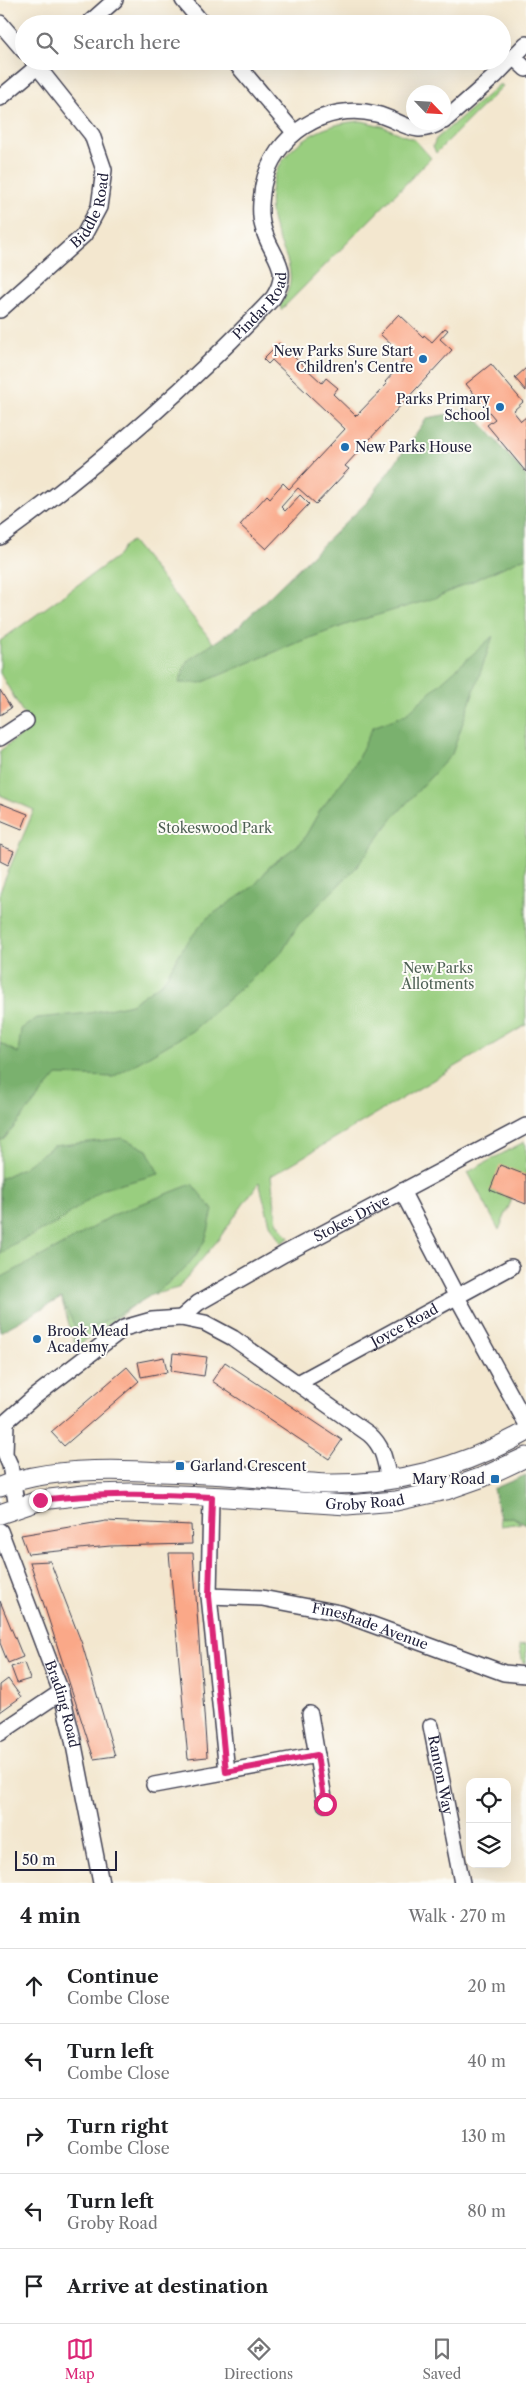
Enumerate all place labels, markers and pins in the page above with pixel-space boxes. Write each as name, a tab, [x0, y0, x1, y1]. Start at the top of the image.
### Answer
place label: New Parks Sure Start Children's Centre	[273, 342, 413, 376]
marker: New Parks Sure Start Children's Centre	[417, 353, 429, 365]
place label: Parks Primary School	[396, 390, 490, 424]
marker: Parks Primary School	[494, 401, 506, 413]
place label: New Parks House	[355, 438, 472, 456]
marker: New Parks House	[339, 441, 351, 453]
place label: Brook Mead Academy	[46, 1322, 129, 1356]
marker: Brook Mead Academy	[31, 1333, 43, 1345]
place label: Garland Crescent	[190, 1457, 307, 1475]
marker: Garland Crescent	[174, 1460, 186, 1472]
place label: Mary Road	[412, 1470, 485, 1488]
marker: Mary Road	[489, 1473, 501, 1485]

